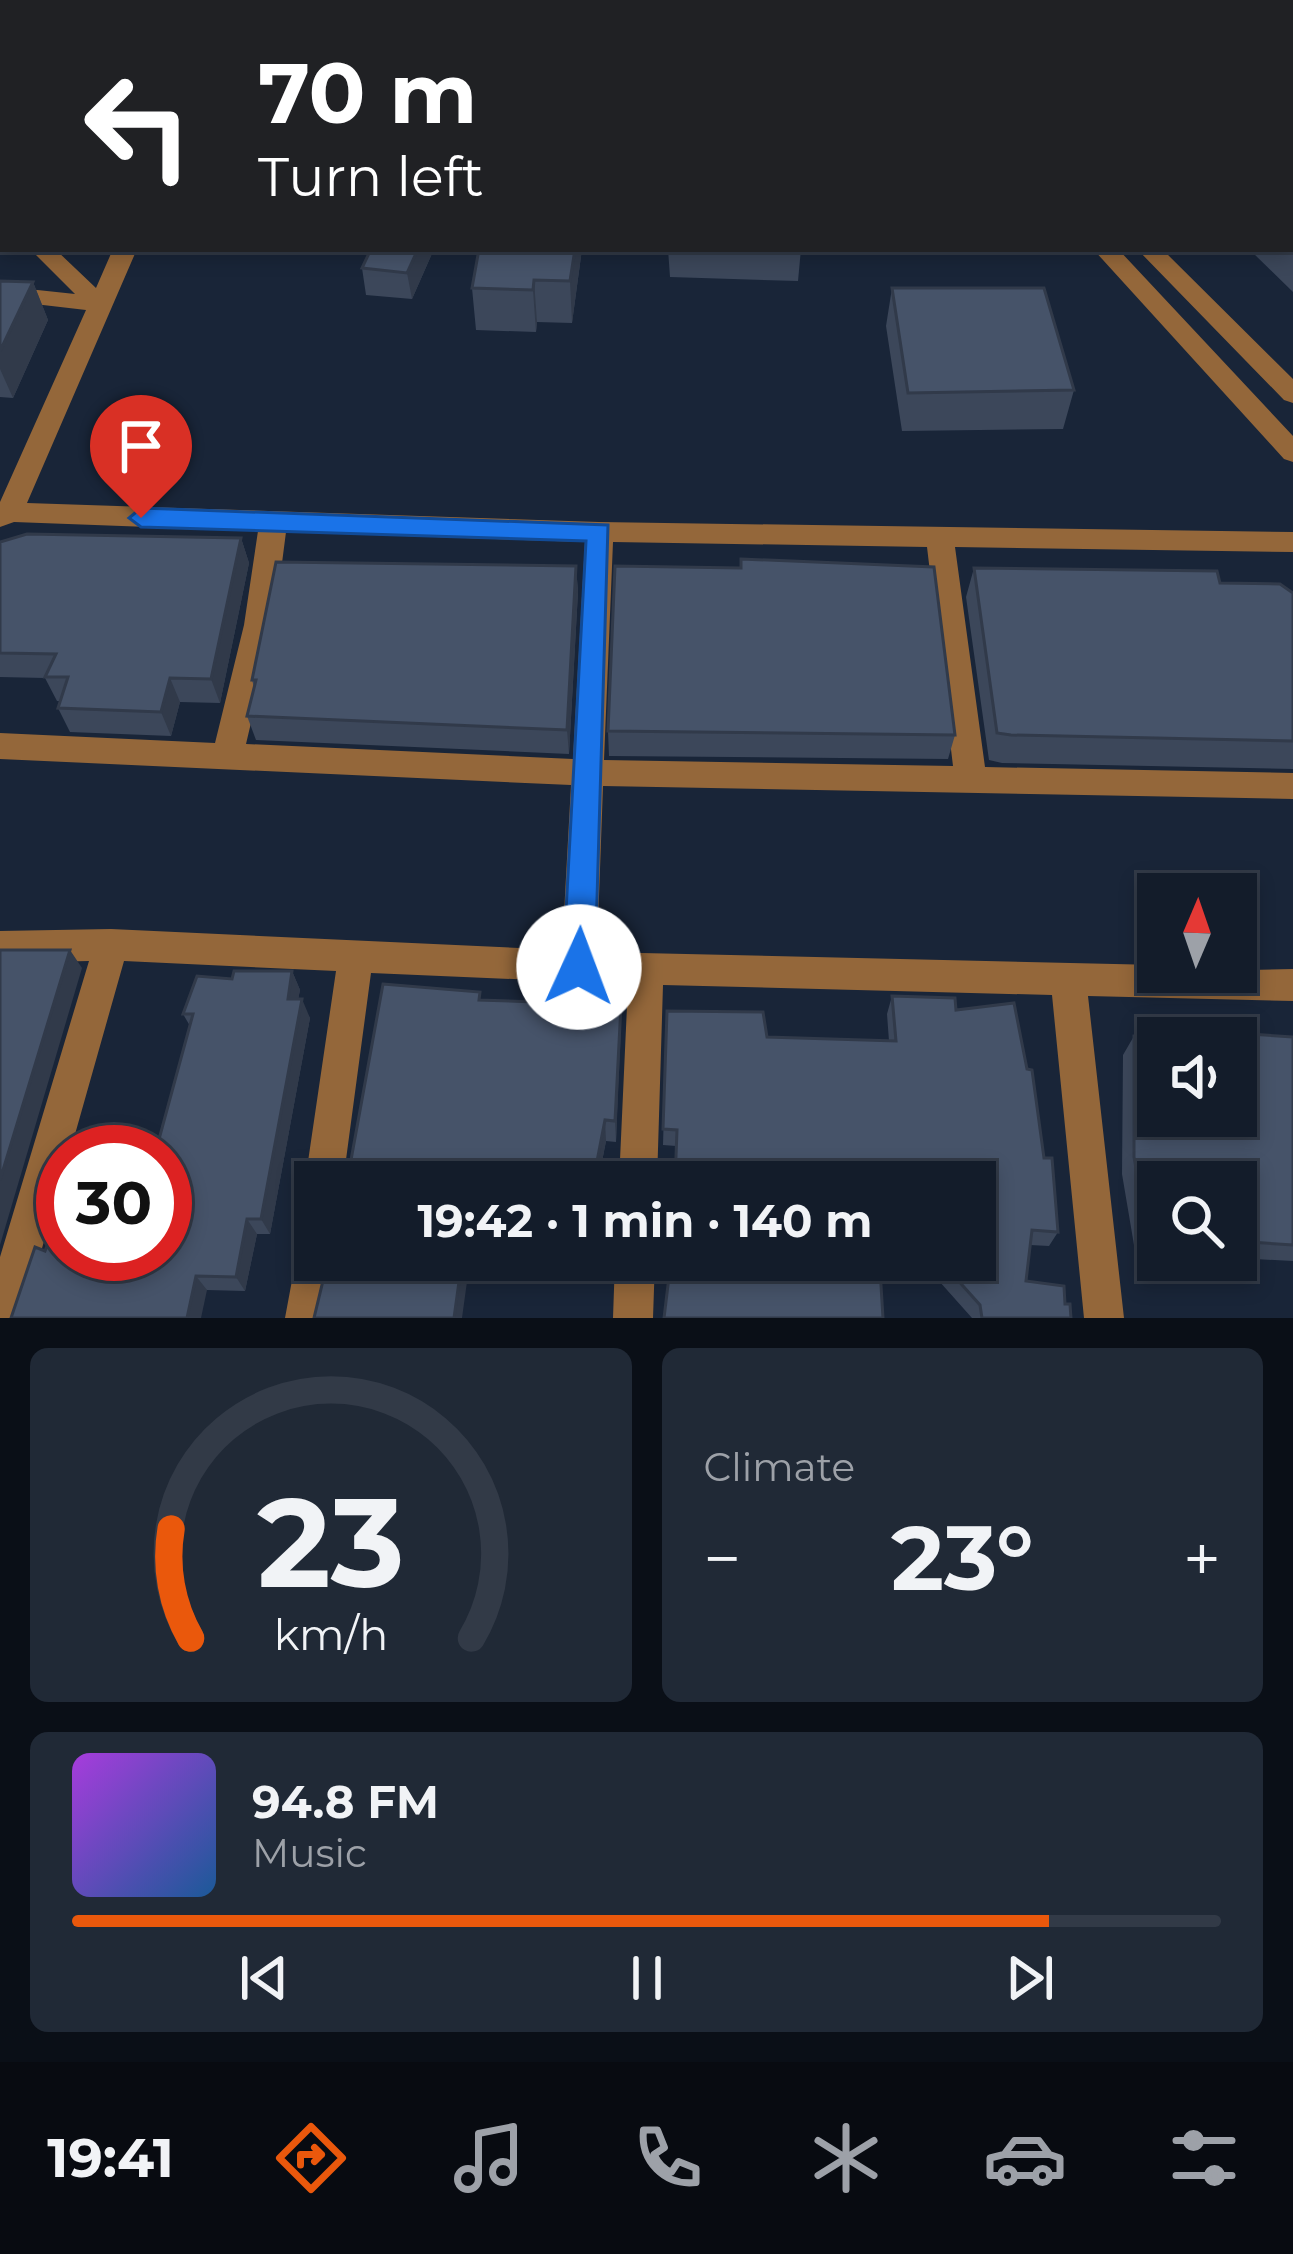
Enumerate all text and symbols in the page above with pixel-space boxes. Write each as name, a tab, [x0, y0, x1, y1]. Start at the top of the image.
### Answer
text: 70 m	[258, 42, 477, 144]
icon: left	[60, 48, 216, 204]
text: Turn left	[258, 144, 484, 210]
pin	[90, 395, 192, 518]
icon: arrive	[108, 413, 174, 479]
north arrow	[1137, 873, 1257, 993]
map controls	[1137, 873, 1257, 1281]
position arrow	[516, 904, 642, 1030]
button: sound	[1137, 1017, 1257, 1137]
speed limit sign: 30	[36, 1125, 192, 1281]
button: search	[1137, 1161, 1257, 1281]
text: 19:42 · 1 min · 140 m	[417, 1193, 873, 1248]
text: Climate	[704, 1443, 855, 1491]
text: 23	[257, 1466, 405, 1618]
text: 23°	[891, 1503, 1034, 1613]
text: −	[704, 1518, 741, 1599]
text: +	[1183, 1518, 1221, 1599]
text: km/h	[274, 1608, 388, 1661]
text: 94.8 FM	[252, 1774, 439, 1829]
text: Music	[252, 1829, 367, 1877]
icon: previous	[231, 1945, 297, 2011]
icon: pause	[614, 1945, 680, 2011]
icon: next	[997, 1945, 1063, 2011]
icon: directions	[269, 2116, 353, 2200]
icon: music	[447, 2116, 531, 2200]
icon: phone	[626, 2116, 710, 2200]
icon: climate	[804, 2116, 888, 2200]
icon: car	[983, 2116, 1067, 2200]
icon: filters	[1162, 2116, 1246, 2200]
text: 19:41	[47, 2125, 174, 2191]

